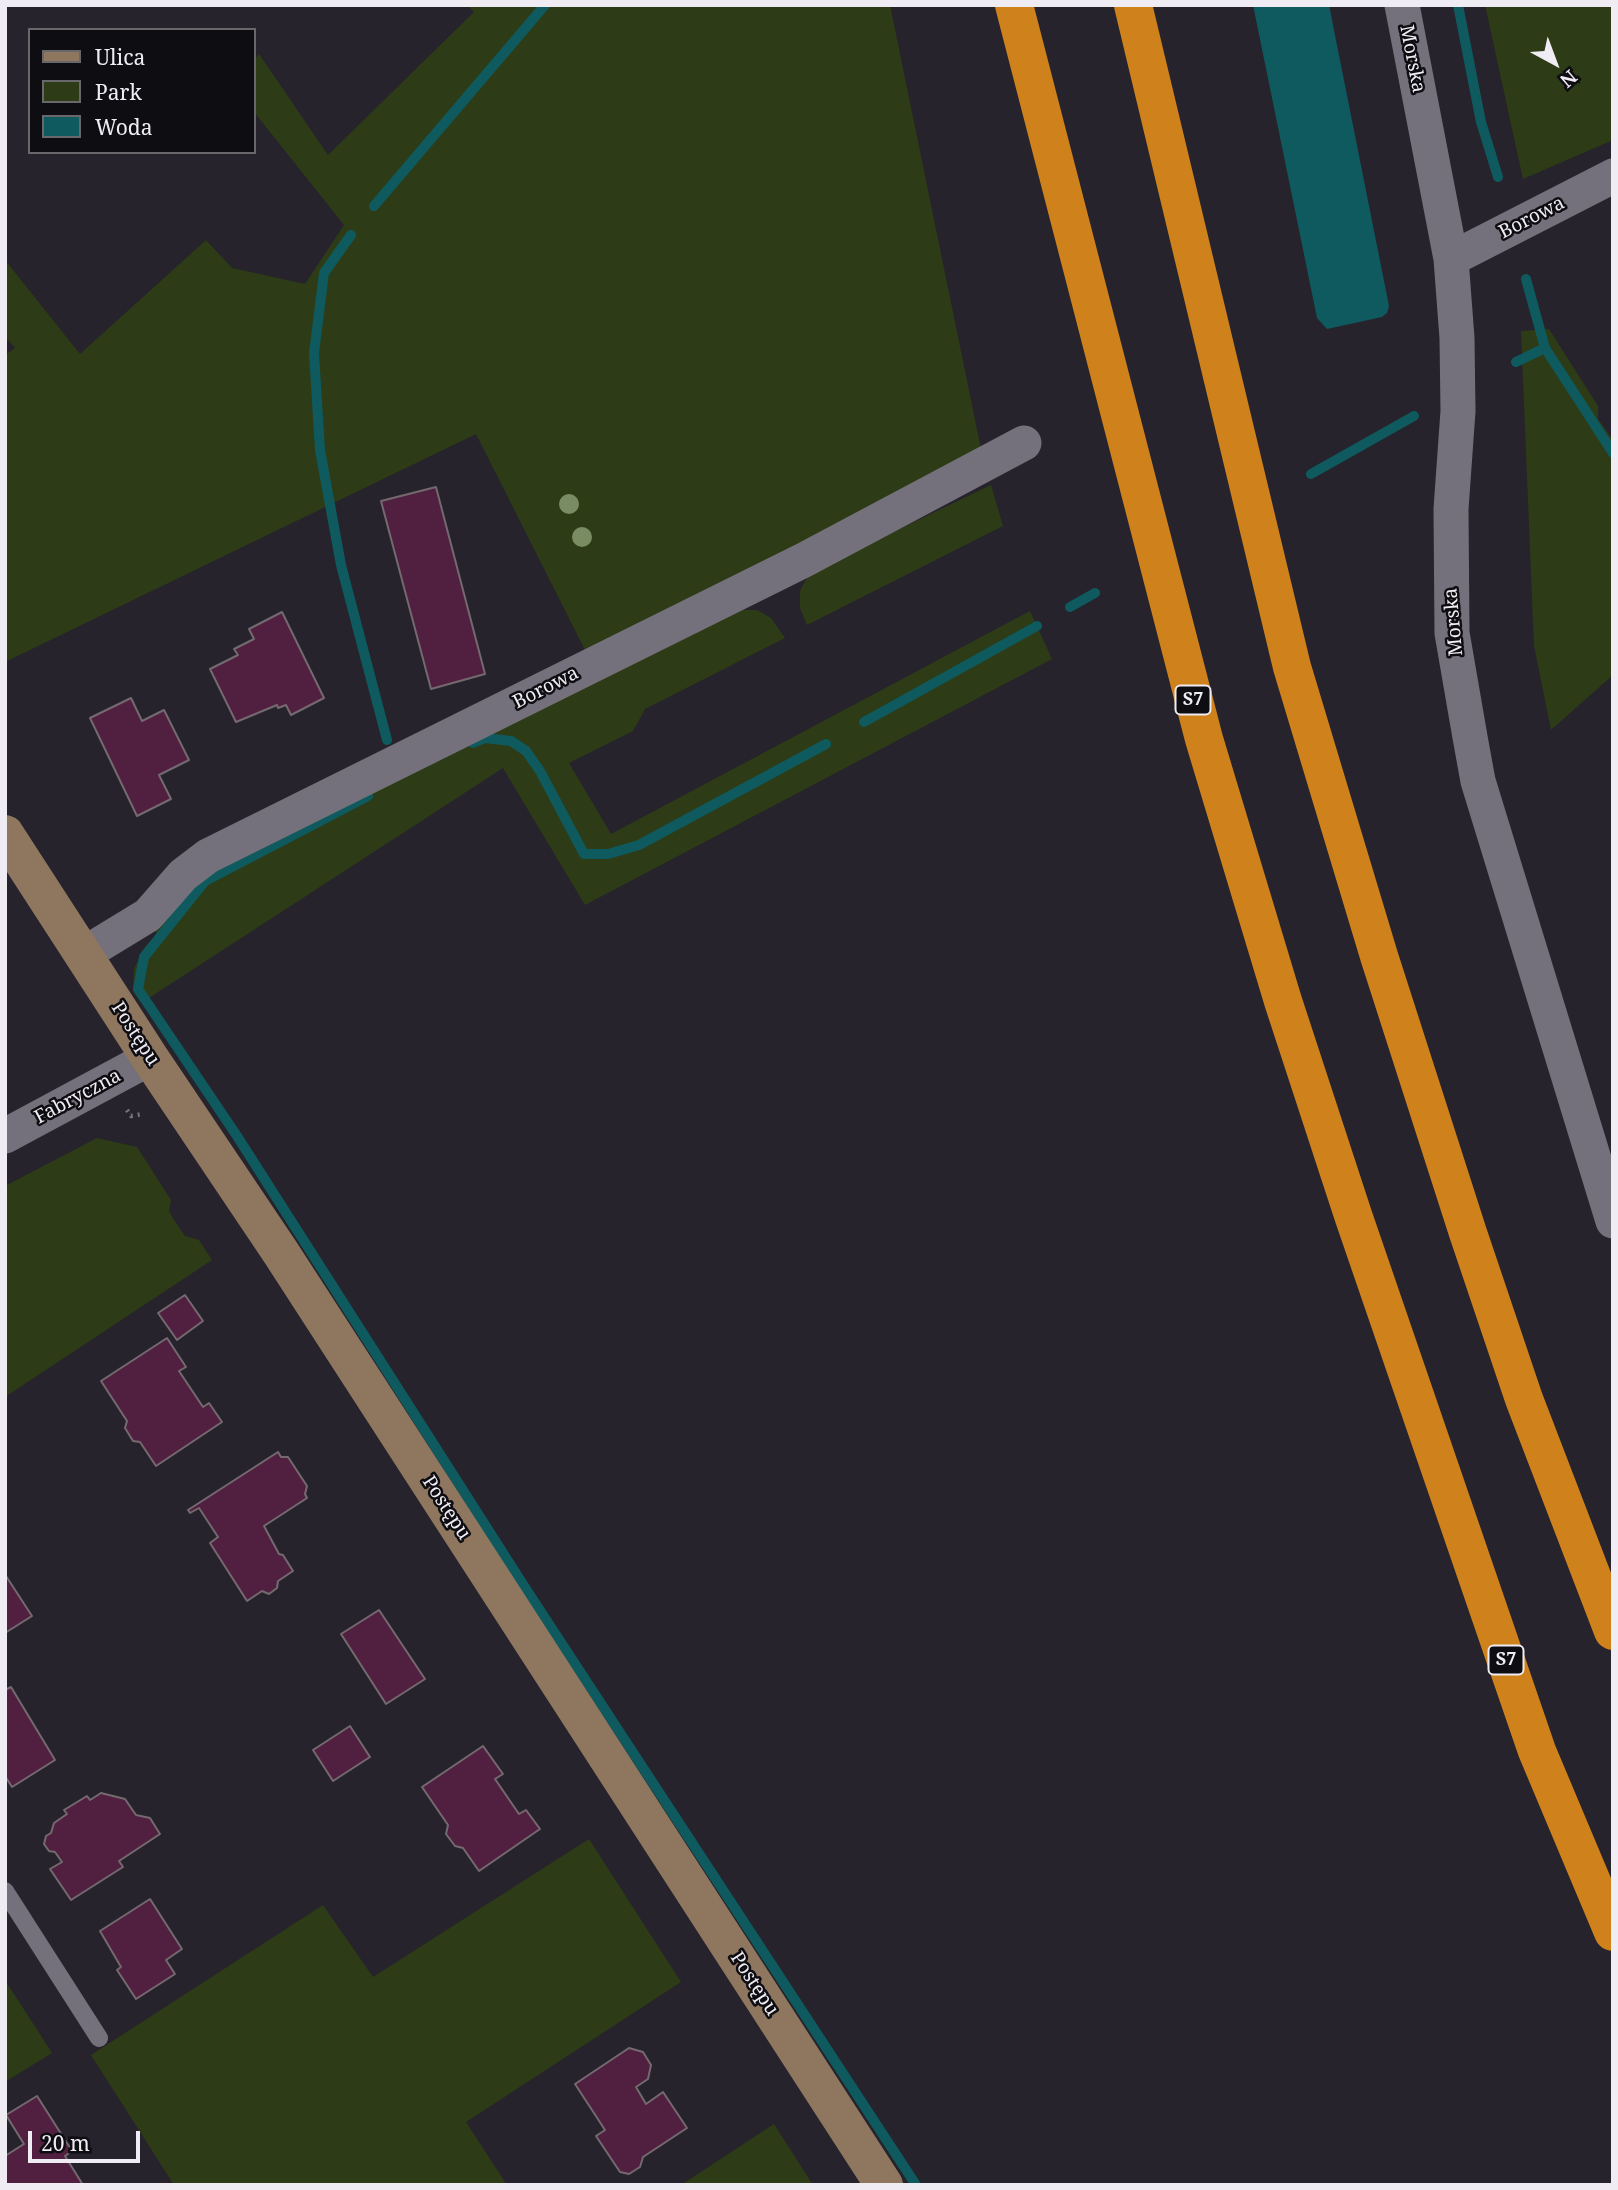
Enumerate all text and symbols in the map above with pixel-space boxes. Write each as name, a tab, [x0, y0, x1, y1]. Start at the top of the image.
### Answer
street label: Morska	[1394, 23, 1430, 95]
legend	[28, 28, 256, 154]
north arrow	[1520, 28, 1590, 98]
text: Ulica	[95, 43, 145, 71]
text: N	[1555, 64, 1583, 94]
text: Park	[95, 78, 142, 106]
text: Woda	[95, 113, 153, 141]
street label: Borowa	[1495, 192, 1569, 244]
street label: Morska	[1440, 587, 1468, 657]
street label: Borowa	[509, 662, 583, 714]
road number: S7	[1176, 686, 1210, 714]
street label: Postępu	[106, 998, 164, 1070]
street label: Fabryczna	[31, 1065, 125, 1129]
street label: Postępu	[417, 1472, 475, 1544]
road number: S7	[1488, 1646, 1524, 1674]
street label: Postępu	[725, 1948, 783, 2020]
scale bar	[32, 2116, 144, 2160]
text: 20 m	[41, 2129, 90, 2157]

